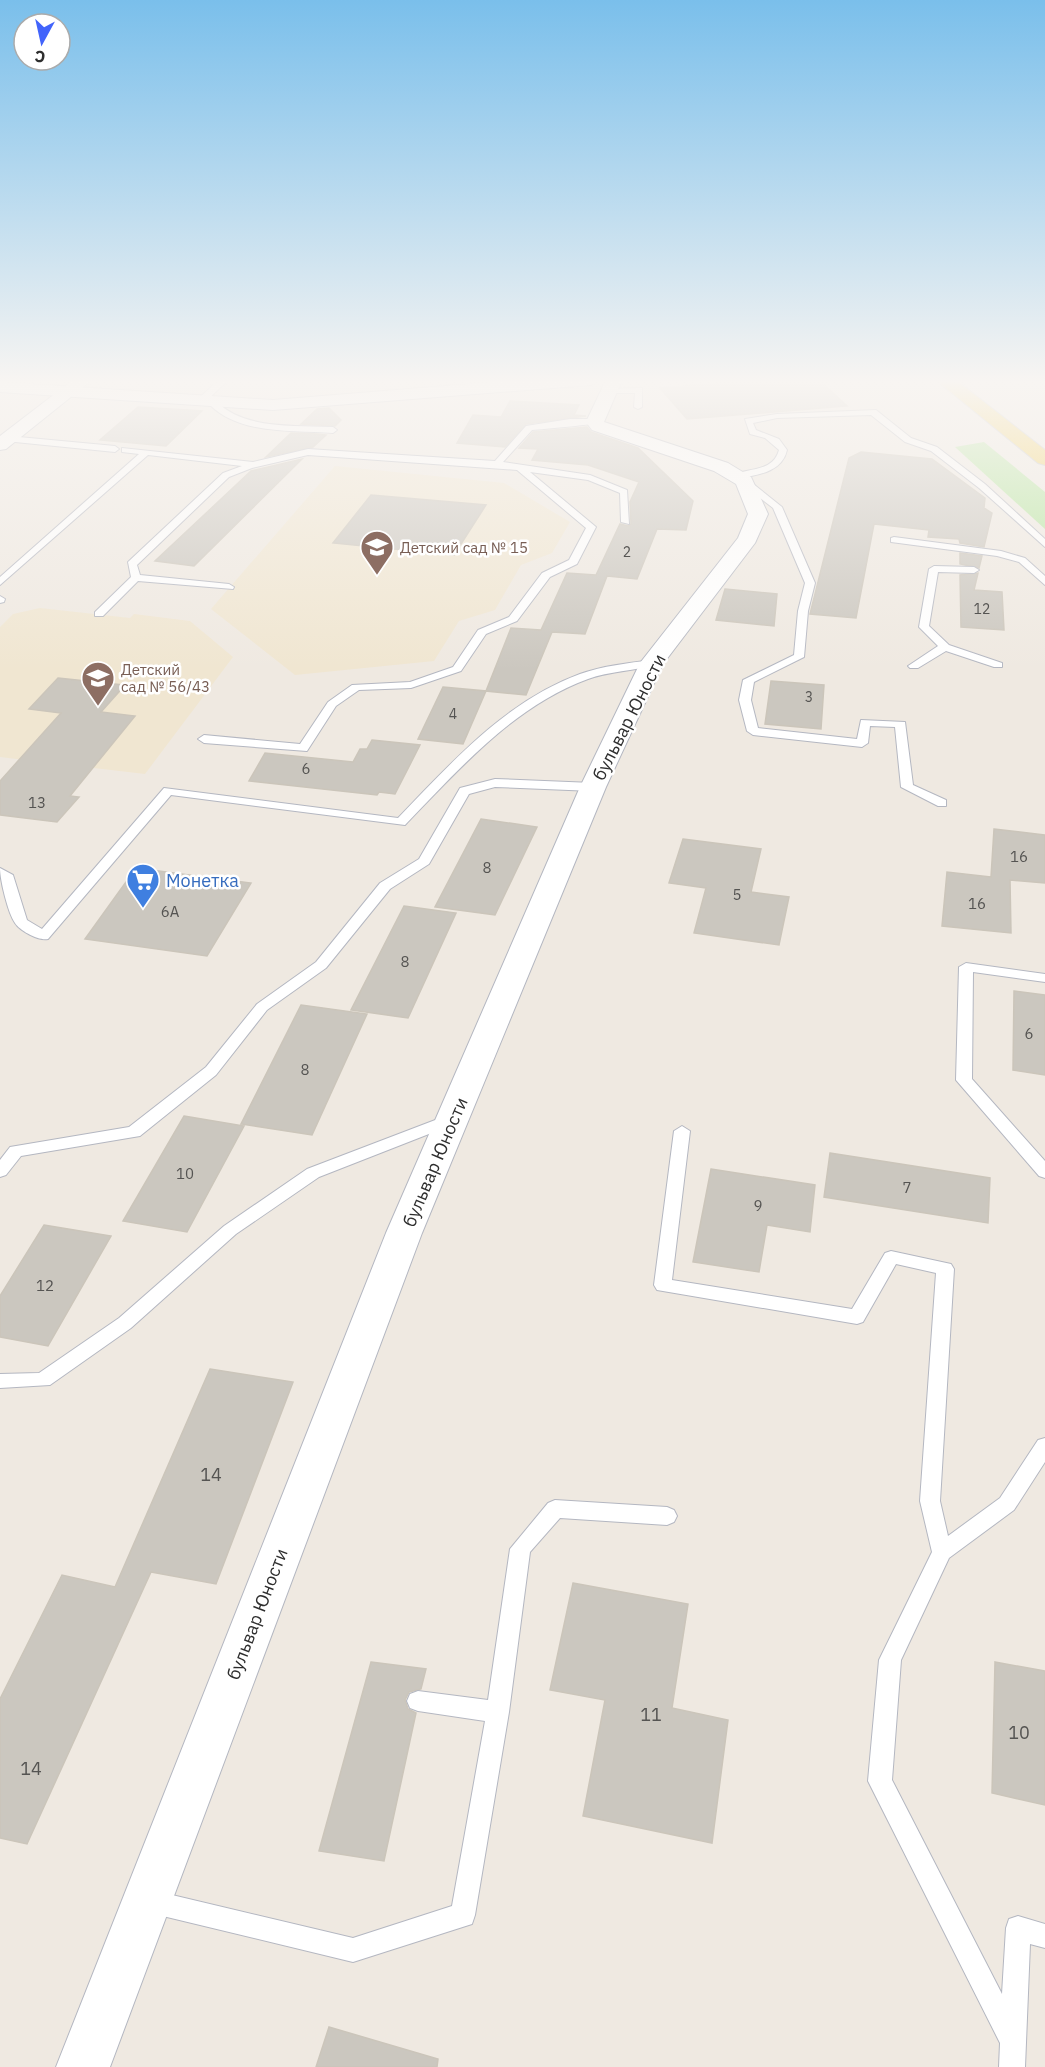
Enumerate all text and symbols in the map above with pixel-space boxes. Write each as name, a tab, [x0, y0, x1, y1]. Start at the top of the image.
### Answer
north arrow	[12, 12, 72, 72]
text: С	[33, 46, 46, 67]
school or university icon: Детский сад № 15	[359, 529, 395, 576]
place label: Детский сад № 15	[400, 538, 528, 557]
house number: 2	[623, 543, 631, 561]
house number: 12	[974, 600, 990, 618]
street label: бульвар Юности	[587, 650, 671, 784]
school or university icon: Детский сад № 56/43	[80, 660, 116, 707]
place label: Детский сад № 56/43	[121, 660, 210, 696]
house number: 3	[805, 688, 813, 706]
house number: 4	[449, 705, 457, 723]
house number: 6	[301, 759, 311, 778]
house number: 13	[28, 793, 46, 812]
house number: 16	[1010, 847, 1028, 866]
house number: 8	[482, 858, 492, 877]
supermarket icon: Монетка	[125, 862, 161, 909]
place label: Монетка	[166, 869, 239, 892]
house number: 5	[732, 885, 742, 904]
house number: 16	[968, 894, 986, 913]
house number: 6А	[161, 902, 180, 921]
house number: 8	[400, 952, 410, 971]
house number: 6	[1024, 1024, 1034, 1043]
house number: 8	[300, 1060, 310, 1079]
street label: бульвар Юности	[397, 1094, 473, 1230]
house number: 10	[176, 1164, 194, 1183]
house number: 7	[902, 1178, 912, 1197]
house number: 9	[753, 1196, 763, 1215]
house number: 12	[36, 1276, 54, 1295]
house number: 14	[200, 1463, 222, 1486]
street label: бульвар Юности	[221, 1545, 293, 1683]
house number: 11	[640, 1703, 662, 1726]
house number: 10	[1008, 1721, 1030, 1744]
house number: 14	[20, 1757, 42, 1780]

